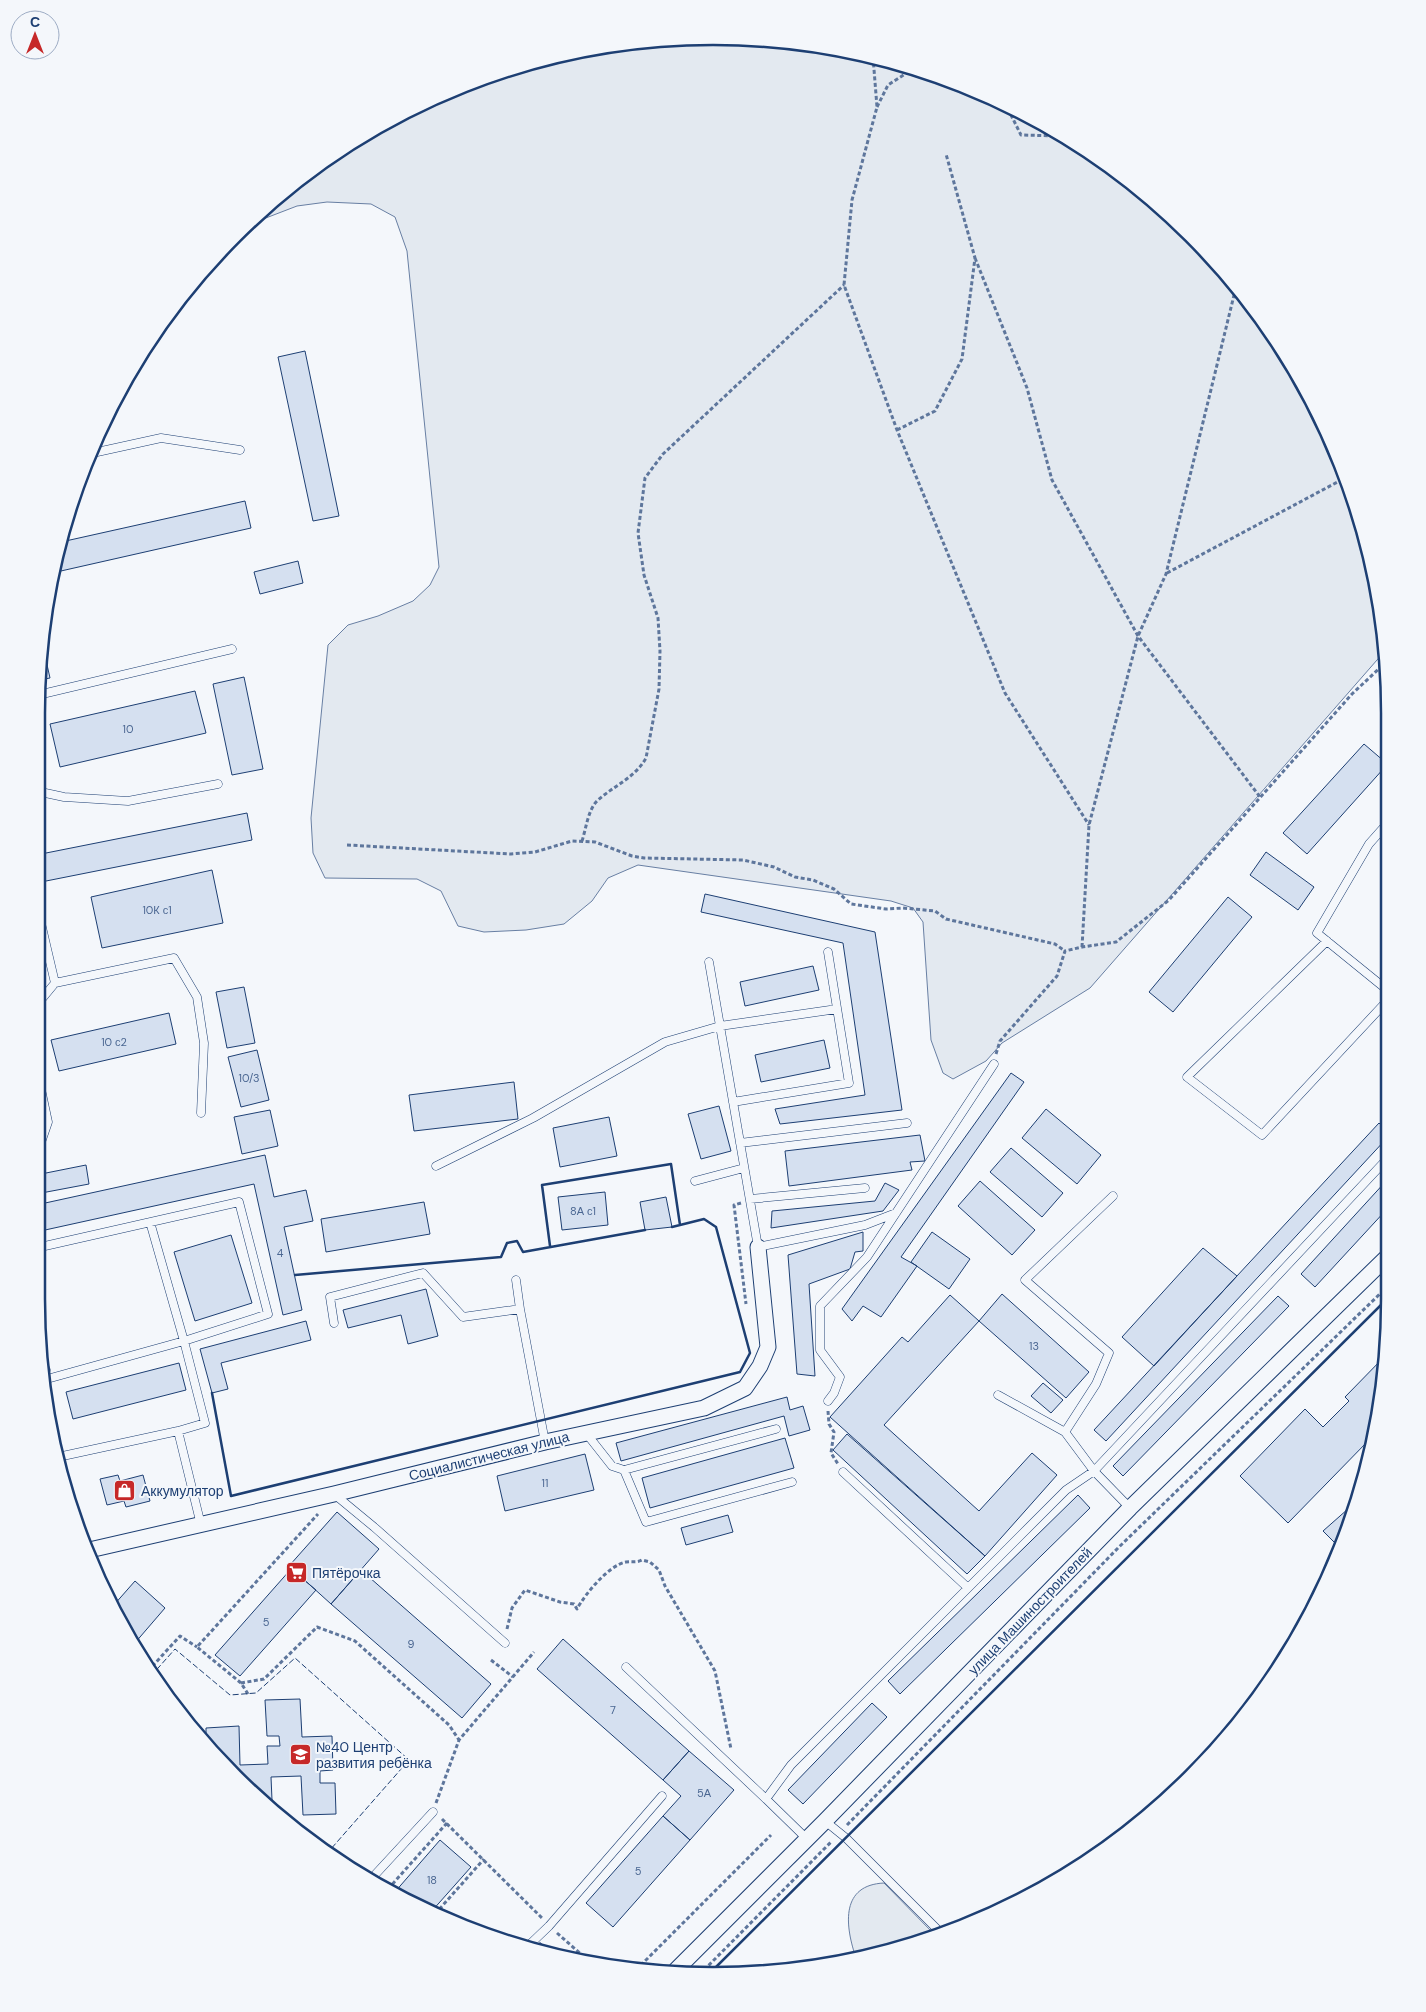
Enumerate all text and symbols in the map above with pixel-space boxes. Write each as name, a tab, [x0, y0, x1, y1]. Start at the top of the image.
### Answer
north arrow	[10, 10, 60, 60]
text: С	[30, 13, 40, 31]
house number: 10	[123, 722, 133, 736]
house number: 10К с1	[142, 903, 172, 917]
house number: 10 с2	[101, 1035, 127, 1049]
house number: 10/3	[239, 1071, 259, 1085]
house number: 8А с1	[570, 1204, 596, 1218]
house number: 4	[277, 1246, 284, 1260]
house number: 13	[1029, 1339, 1039, 1353]
street label: Социалистическая улица	[407, 1427, 571, 1485]
house number: 11	[542, 1476, 548, 1490]
shop icon: Аккумулятор	[113, 1479, 137, 1503]
place label: Аккумулятор	[141, 1482, 224, 1500]
street label: улица Машиностроителей	[964, 1543, 1096, 1679]
supermarket icon: Пятёрочка	[284, 1561, 308, 1585]
place label: Пятёрочка	[312, 1564, 381, 1582]
house number: 5	[263, 1615, 270, 1629]
house number: 9	[408, 1637, 415, 1651]
house number: 7	[610, 1703, 616, 1717]
place label: №40 Центр развития ребёнка	[316, 1738, 432, 1772]
school or university icon: №40 Центр развития ребёнка	[288, 1743, 312, 1767]
house number: 5А	[697, 1786, 712, 1800]
house number: 5	[635, 1864, 642, 1878]
house number: 18	[427, 1873, 437, 1887]

